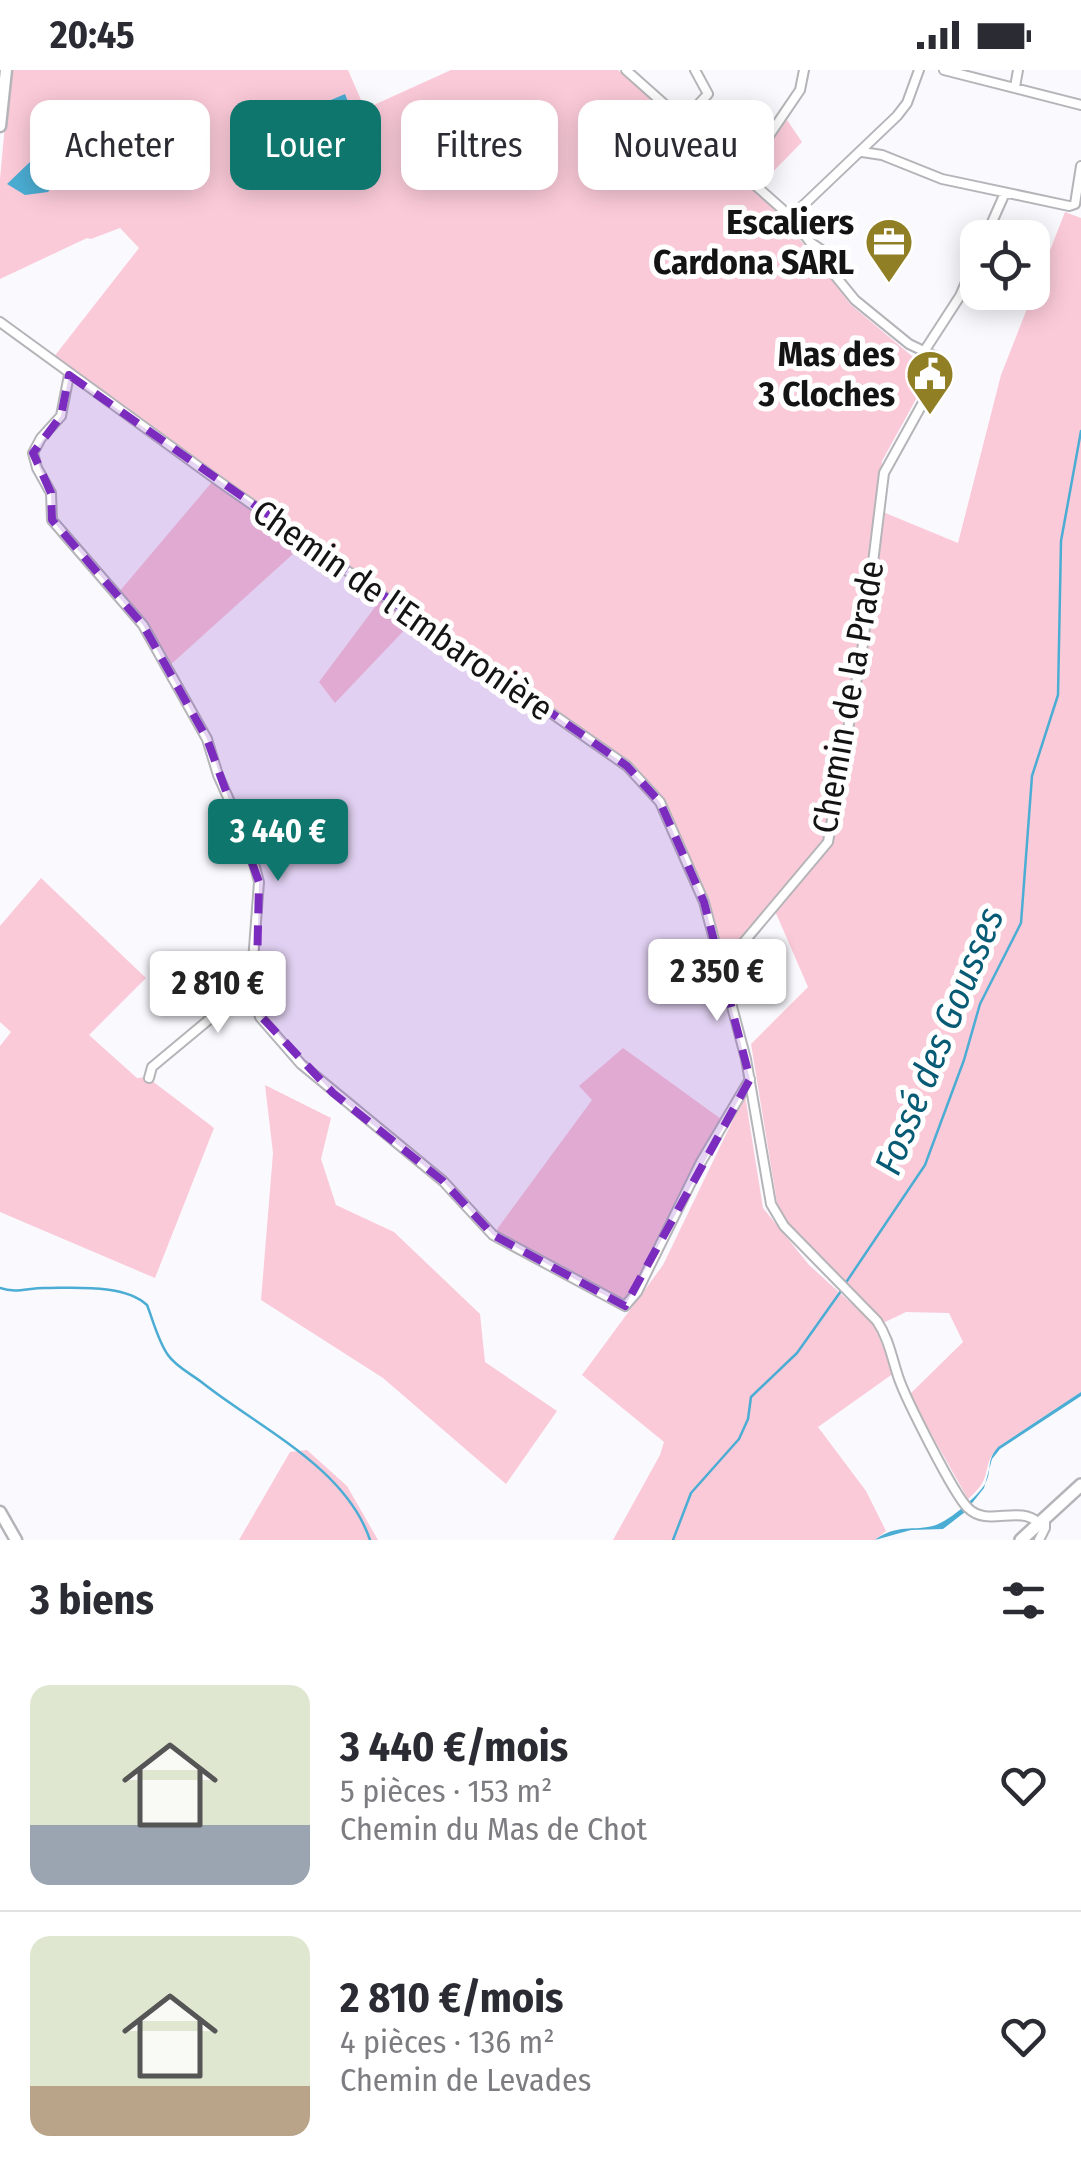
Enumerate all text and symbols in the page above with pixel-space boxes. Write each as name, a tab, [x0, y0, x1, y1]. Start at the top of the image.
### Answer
text: 20:45	[50, 12, 135, 58]
chip: Acheter	[30, 100, 210, 190]
chip: Louer	[230, 100, 381, 190]
chip: Filtres	[401, 100, 558, 190]
chip: Nouveau	[578, 100, 774, 190]
place label: Escaliers Cardona SARL	[653, 201, 854, 283]
office icon: Escaliers Cardona SARL	[863, 216, 915, 284]
map controls	[960, 220, 1050, 310]
button: locate	[960, 220, 1050, 310]
place label: Mas des 3 Cloches	[757, 333, 895, 415]
public building icon: Mas des 3 Cloches	[904, 348, 956, 416]
street label: Chemin de l'Embaronière	[245, 490, 561, 730]
street label: Chemin de la Prade	[803, 557, 893, 837]
pin: 3 440 €	[186, 799, 370, 884]
text: 3 440 €	[230, 812, 326, 850]
water label: Fossé des Gousses	[865, 901, 1013, 1181]
pin: 2 350 €	[625, 939, 809, 1024]
pin: 2 810 €	[126, 951, 310, 1036]
text: 2 350 €	[670, 952, 764, 990]
text: 2 810 €	[172, 964, 264, 1002]
icon: filters	[996, 1573, 1051, 1628]
text: 3 biens	[30, 1575, 154, 1625]
text: 3 440 €/mois	[340, 1722, 568, 1772]
icon: home	[110, 1725, 230, 1845]
icon: heart	[996, 1758, 1051, 1813]
text: 5 pièces · 153 m²	[340, 1772, 552, 1810]
text: Chemin du Mas de Chot	[340, 1810, 647, 1848]
text: 2 810 €/mois	[340, 1973, 563, 2023]
icon: home	[110, 1976, 230, 2096]
icon: heart	[996, 2009, 1051, 2064]
text: 4 pièces · 136 m²	[340, 2023, 555, 2061]
text: Chemin de Levades	[340, 2061, 591, 2099]

